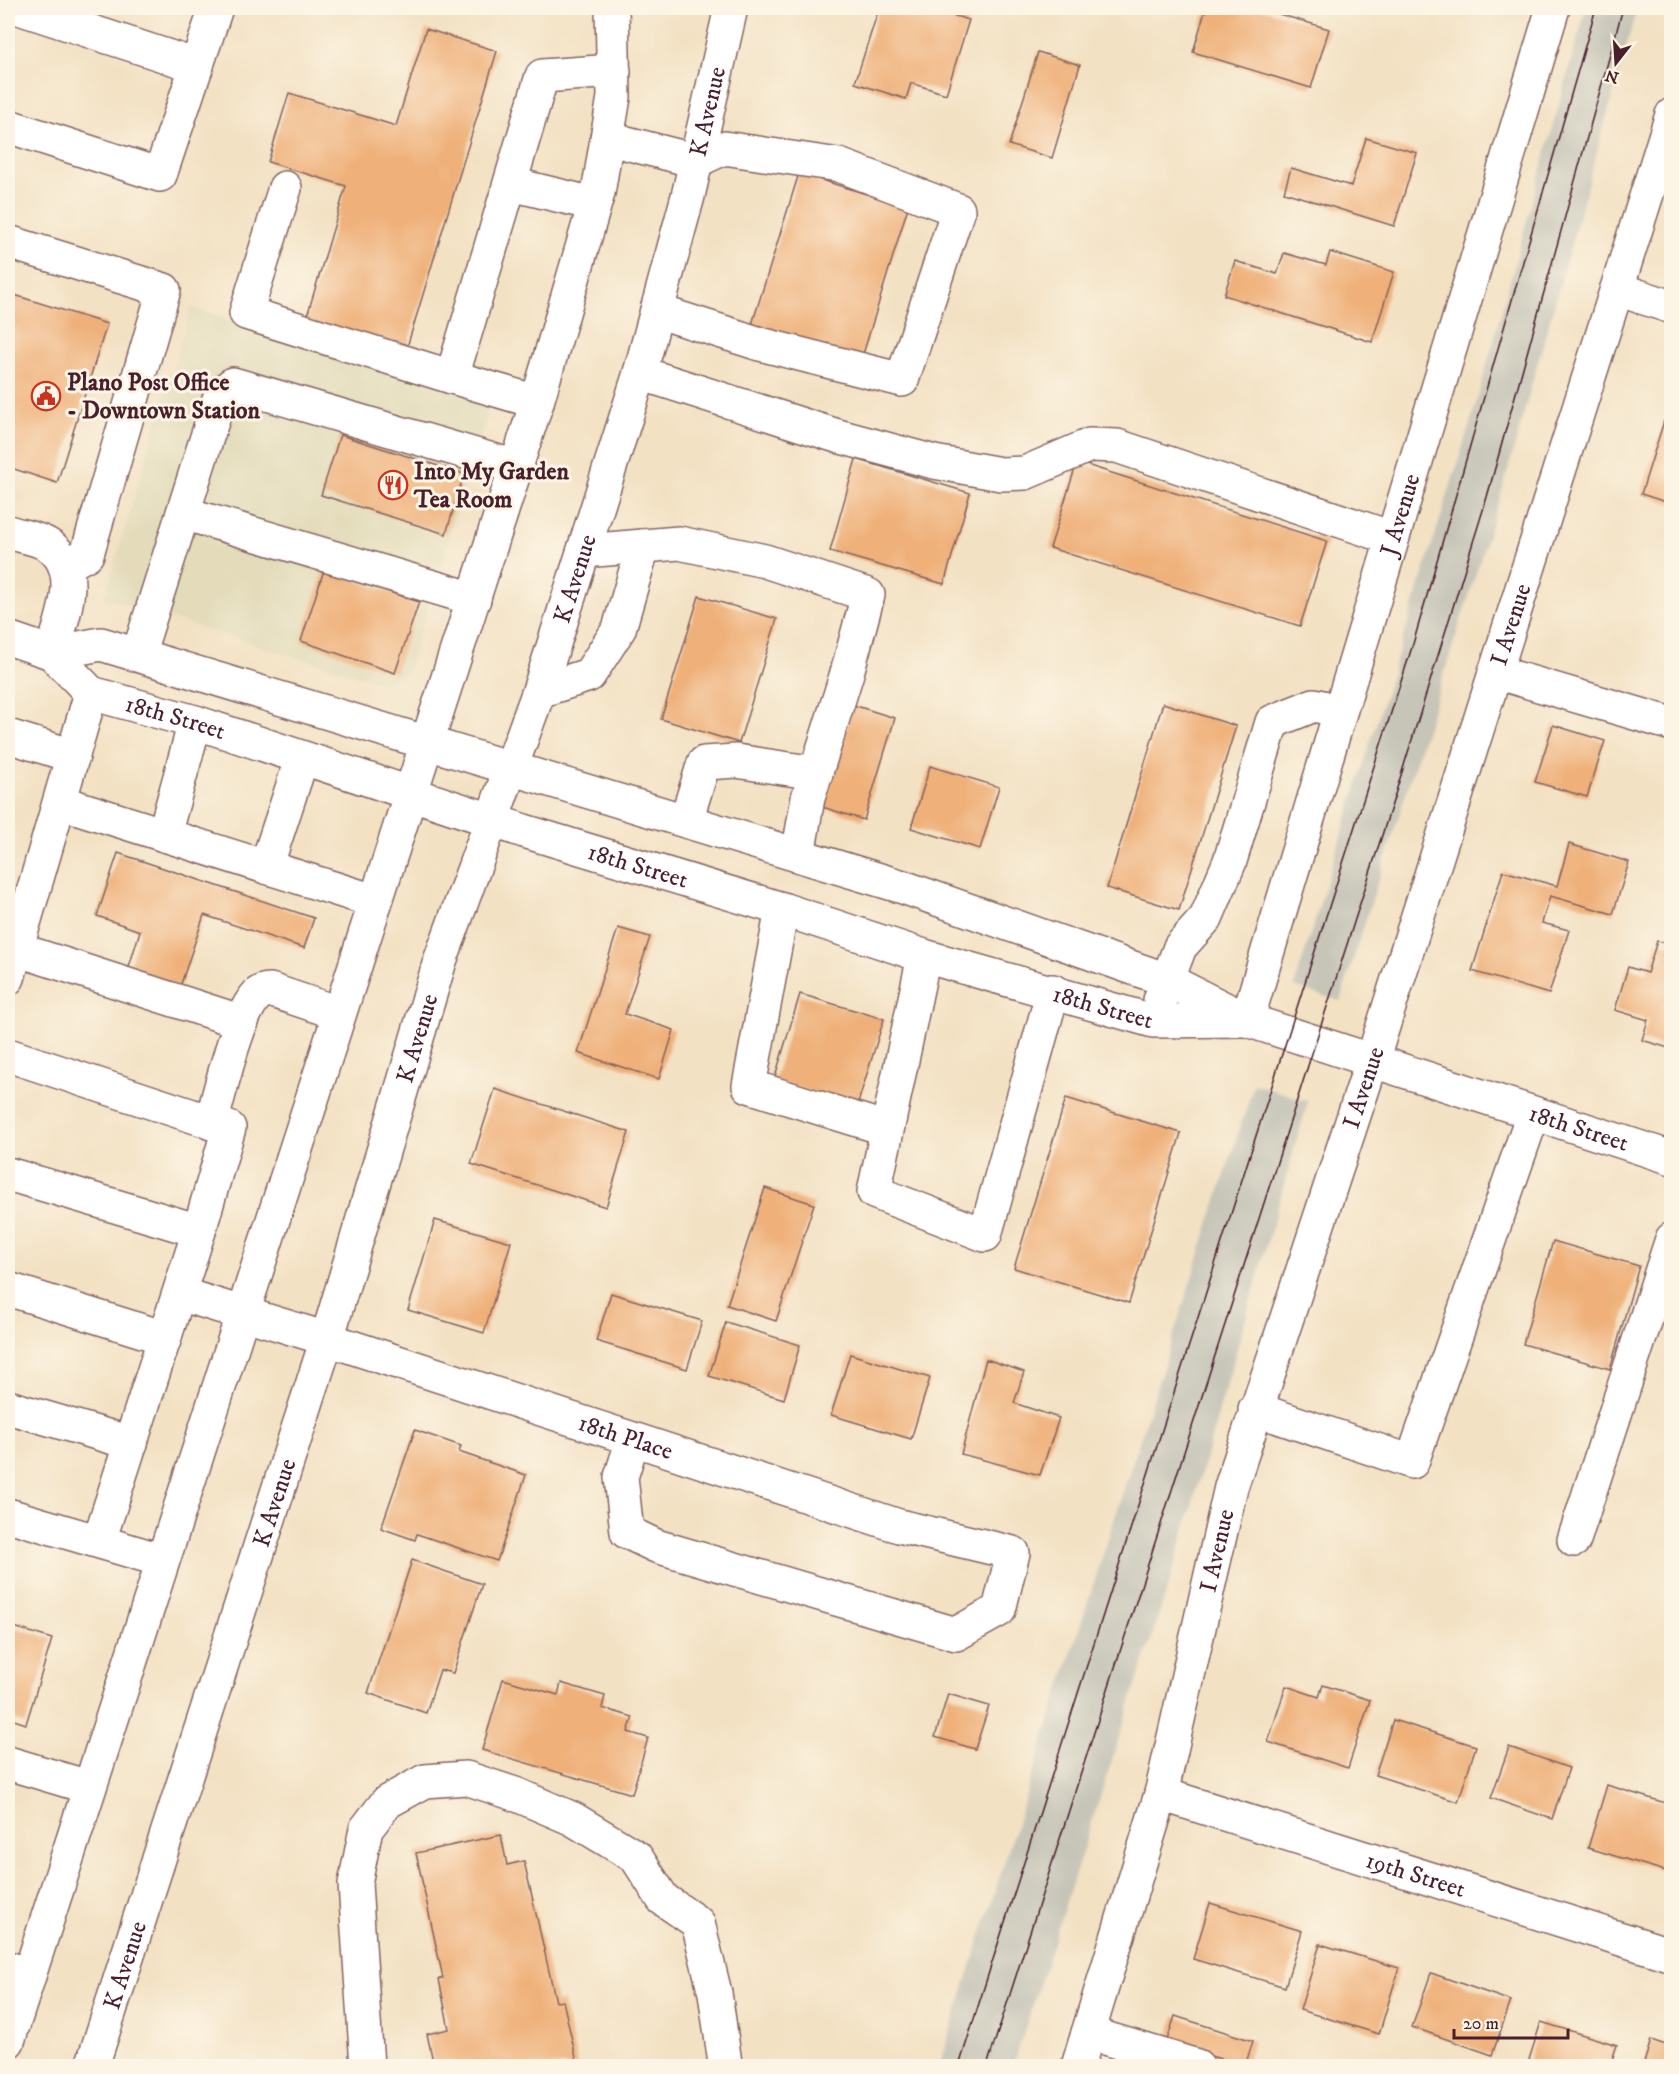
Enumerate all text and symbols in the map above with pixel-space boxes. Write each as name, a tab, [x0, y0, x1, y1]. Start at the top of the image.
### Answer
north arrow	[1586, 33, 1646, 93]
street label: K Avenue	[684, 64, 733, 159]
text: N	[1603, 65, 1621, 88]
place label: Plano Post Office - Downtown Station	[67, 368, 261, 426]
public building icon: Plano Post Office - Downtown Station	[30, 380, 62, 412]
place label: Into My Garden Tea Room	[413, 457, 570, 515]
restaurant icon: Into My Garden Tea Room	[377, 469, 409, 501]
street label: J Avenue	[1374, 470, 1427, 561]
street label: K Avenue	[548, 531, 604, 627]
street label: I Avenue	[1484, 580, 1538, 669]
street label: 18th Street	[121, 689, 229, 747]
street label: 18th Street	[584, 837, 692, 896]
street label: 18th Street	[1049, 979, 1157, 1036]
street label: K Avenue	[390, 990, 445, 1086]
street label: I Avenue	[1337, 1043, 1392, 1133]
street label: 18th Street	[1525, 1099, 1632, 1159]
street label: 18th Place	[574, 1408, 677, 1467]
street label: K Avenue	[247, 1455, 303, 1551]
street label: I Avenue	[1193, 1506, 1241, 1595]
street label: 19th Street	[1362, 1845, 1469, 1905]
street label: K Avenue	[97, 1917, 154, 2013]
scale bar	[1454, 2002, 1568, 2040]
text: 20 m	[1463, 2013, 1499, 2035]

